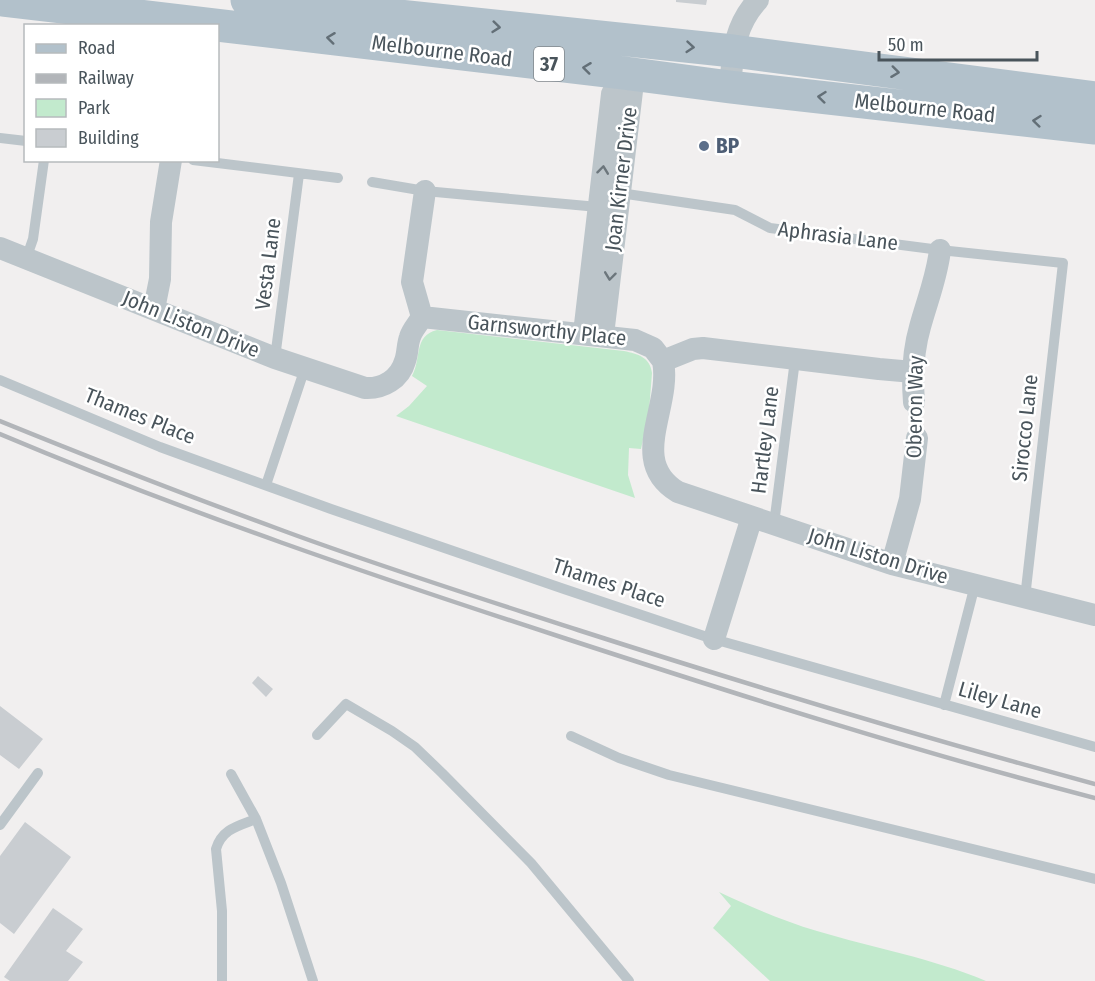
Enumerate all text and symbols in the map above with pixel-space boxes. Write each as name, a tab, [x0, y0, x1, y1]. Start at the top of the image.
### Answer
one-way arrow	[491, 20, 501, 33]
legend	[24, 24, 219, 162]
scale bar	[879, 24, 1036, 62]
street label: Melbourne Road	[370, 29, 514, 73]
one-way arrow	[326, 33, 335, 45]
text: 50 m	[888, 34, 924, 56]
text: Road	[78, 37, 115, 59]
one-way arrow	[685, 40, 694, 53]
road number: 37	[534, 47, 564, 81]
one-way arrow	[582, 63, 592, 75]
one-way arrow	[890, 65, 900, 77]
text: Railway	[78, 67, 134, 89]
street label: Melbourne Road	[853, 88, 997, 128]
one-way arrow	[818, 91, 827, 104]
text: Park	[78, 97, 111, 119]
street label: Joan Kirner Drive	[599, 106, 643, 252]
one-way arrow	[1032, 115, 1041, 128]
text: Building	[78, 127, 139, 149]
place label: BP	[716, 133, 740, 159]
marker: BP	[697, 139, 711, 153]
one-way arrow	[596, 166, 608, 175]
street label: Aphrasia Lane	[777, 216, 899, 256]
street label: Vesta Lane	[249, 217, 287, 311]
one-way arrow	[604, 271, 616, 280]
street label: John Liston Drive	[119, 285, 263, 363]
street label: Garnsworthy Place	[466, 309, 628, 351]
street label: Oberon Way	[901, 355, 929, 459]
street label: Sirocco Lane	[1006, 373, 1044, 483]
street label: Thames Place	[81, 382, 199, 450]
street label: Hartley Lane	[746, 385, 784, 495]
street label: John Liston Drive	[805, 522, 951, 590]
street label: Thames Place	[549, 553, 669, 613]
street label: Liley Lane	[955, 676, 1045, 724]

